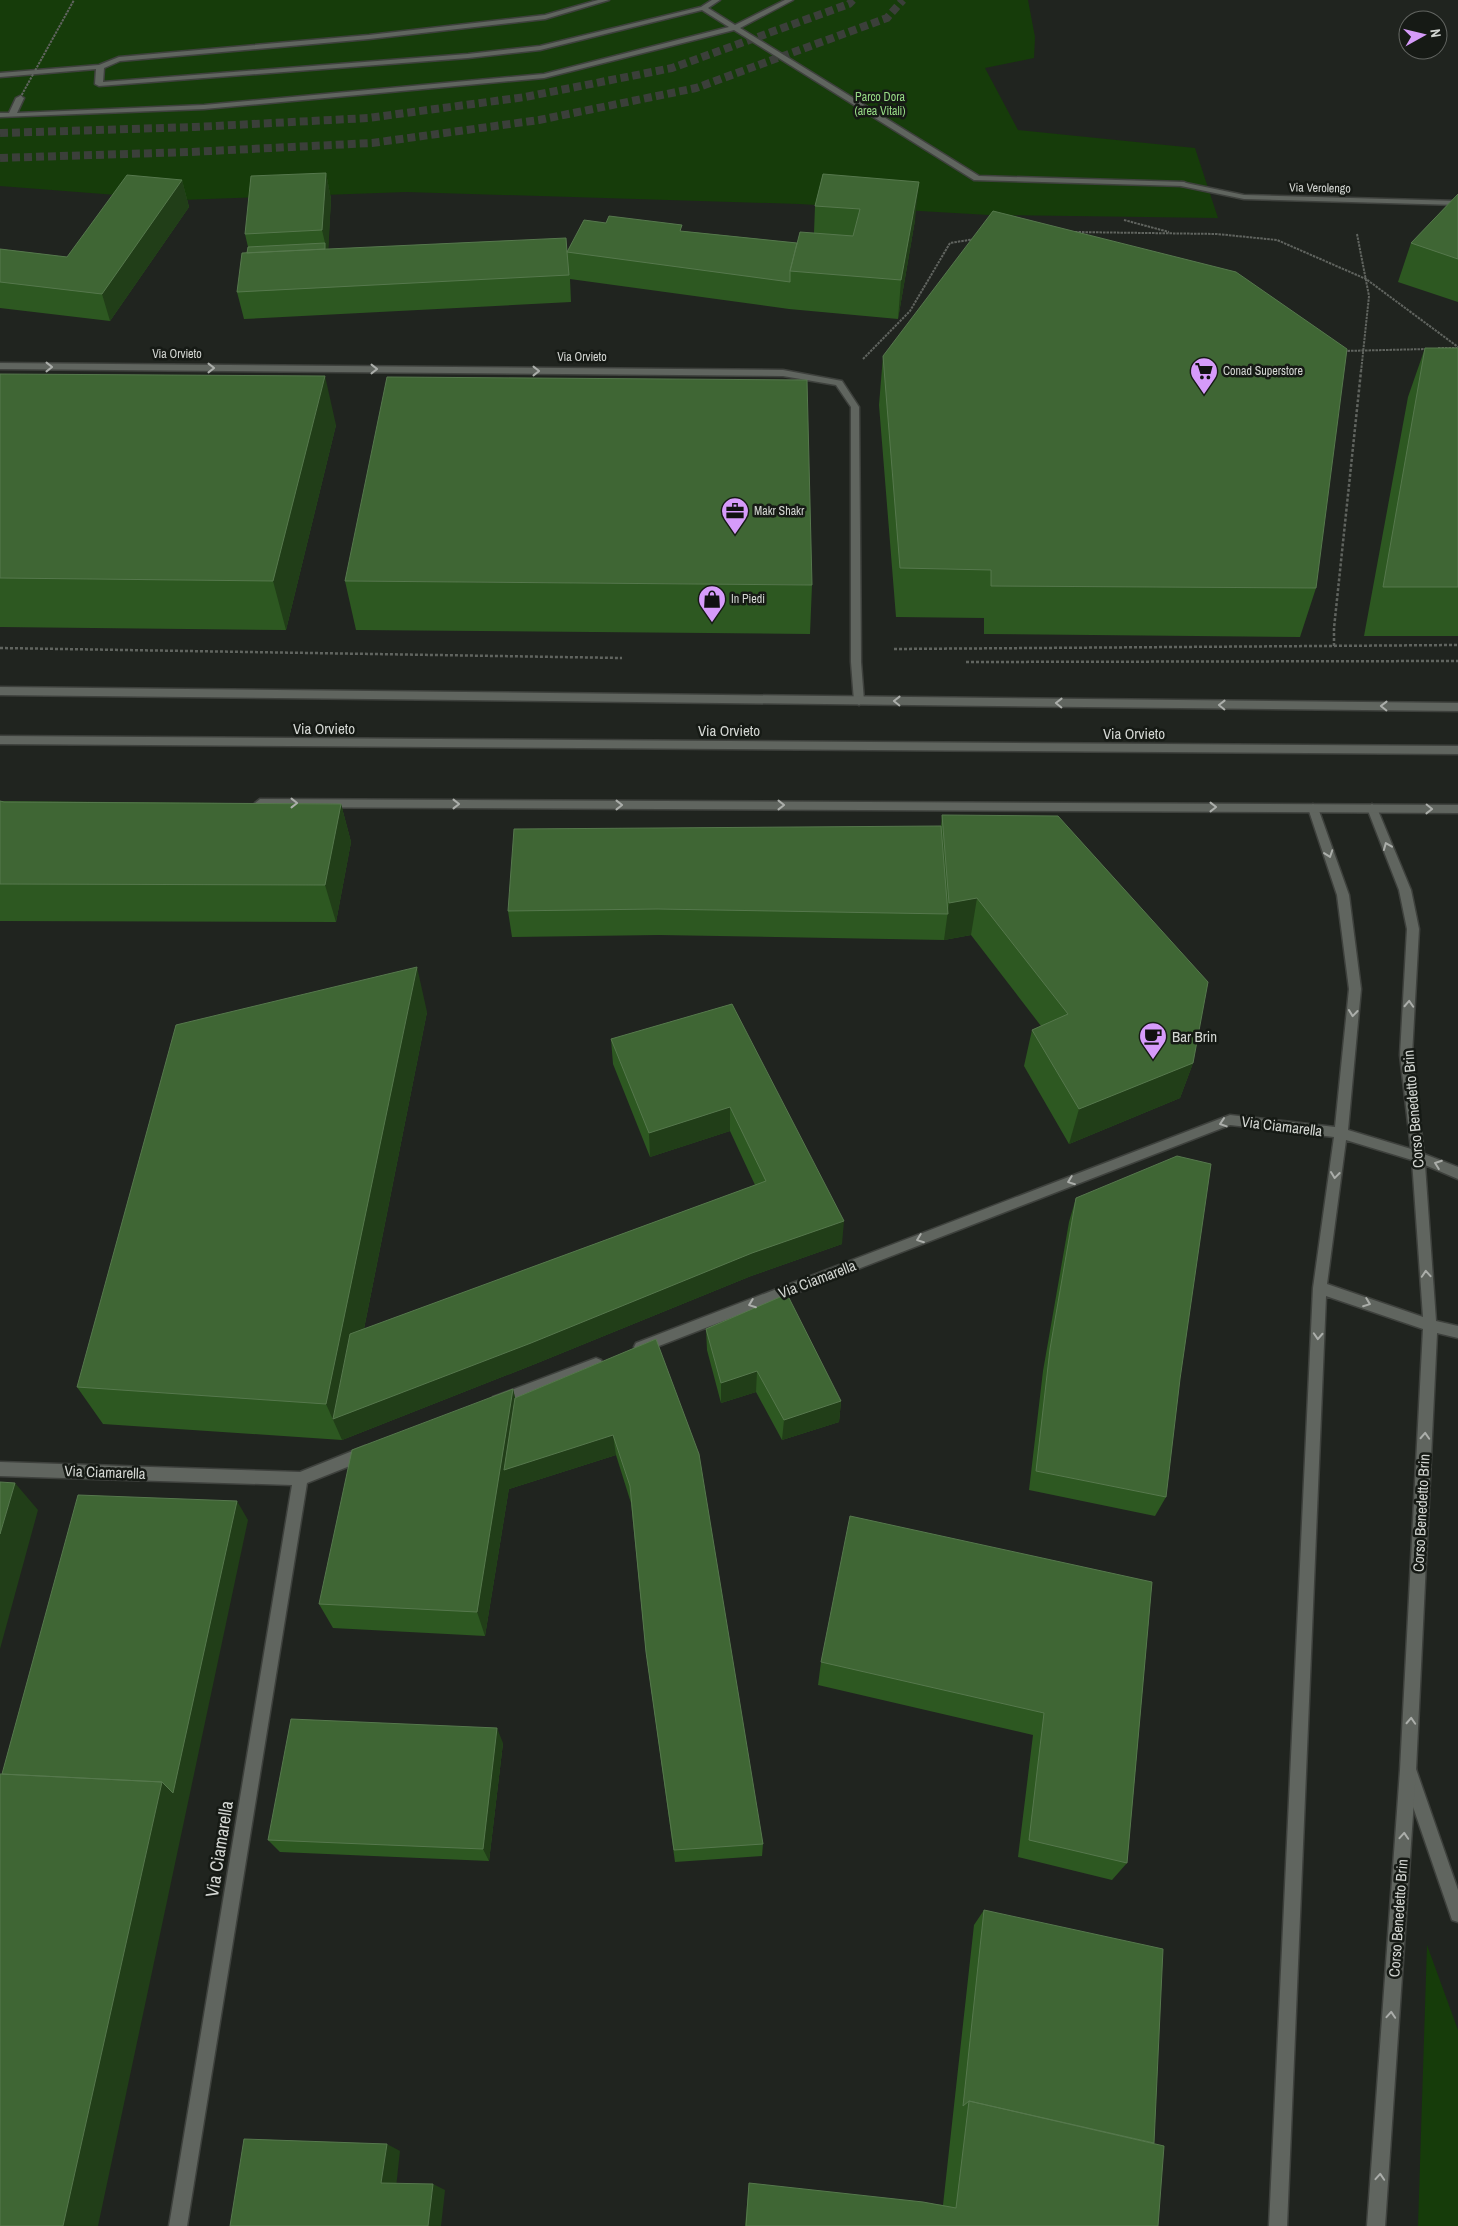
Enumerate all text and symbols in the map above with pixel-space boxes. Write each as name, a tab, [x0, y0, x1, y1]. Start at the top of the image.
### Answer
north arrow	[1398, 10, 1448, 60]
text: N	[1426, 28, 1445, 39]
park label: Parco Dora (area Vitali)	[854, 89, 906, 119]
street label: Via Verolengo	[1289, 179, 1351, 197]
street label: Via Orvieto	[152, 346, 202, 362]
street label: Via Orvieto	[557, 349, 607, 365]
supermarket icon: Conad Superstore	[1189, 356, 1219, 395]
one-way arrow	[45, 361, 53, 372]
one-way arrow	[208, 363, 215, 373]
place label: Conad Superstore	[1223, 363, 1303, 379]
one-way arrow	[370, 364, 378, 374]
one-way arrow	[532, 366, 540, 376]
office icon: Makr Shakr	[720, 496, 750, 535]
place label: Makr Shakr	[754, 503, 805, 519]
shop icon: In Piedi	[697, 584, 727, 623]
place label: In Piedi	[731, 591, 765, 607]
one-way arrow	[893, 696, 901, 707]
one-way arrow	[1055, 698, 1062, 708]
one-way arrow	[1217, 700, 1225, 710]
one-way arrow	[1380, 701, 1388, 711]
street label: Via Orvieto	[293, 718, 355, 739]
street label: Via Orvieto	[698, 720, 760, 741]
street label: Via Orvieto	[1103, 723, 1165, 744]
one-way arrow	[290, 798, 298, 808]
one-way arrow	[452, 799, 460, 809]
one-way arrow	[615, 800, 623, 810]
one-way arrow	[778, 800, 785, 810]
one-way arrow	[1210, 802, 1217, 812]
one-way arrow	[1425, 803, 1433, 814]
one-way arrow	[1383, 842, 1393, 851]
one-way arrow	[1323, 849, 1333, 858]
one-way arrow	[1403, 1000, 1414, 1008]
one-way arrow	[1348, 1010, 1359, 1018]
cafe icon: Bar Brin	[1138, 1021, 1168, 1060]
place label: Bar Brin	[1172, 1026, 1217, 1047]
street label: Corso Benedetto Brin	[1397, 1049, 1429, 1169]
street label: Via Ciamarella	[1240, 1111, 1324, 1141]
one-way arrow	[1219, 1117, 1228, 1127]
one-way arrow	[1435, 1160, 1443, 1170]
one-way arrow	[1330, 1171, 1341, 1179]
one-way arrow	[1068, 1175, 1076, 1185]
one-way arrow	[916, 1233, 925, 1243]
street label: Via Ciamarella	[775, 1255, 859, 1303]
one-way arrow	[1421, 1270, 1432, 1278]
one-way arrow	[1362, 1297, 1371, 1307]
one-way arrow	[748, 1298, 757, 1308]
one-way arrow	[1313, 1333, 1324, 1341]
one-way arrow	[1419, 1432, 1430, 1440]
street label: Corso Benedetto Brin	[1407, 1453, 1435, 1573]
street label: Via Ciamarella	[64, 1460, 146, 1484]
one-way arrow	[1405, 1717, 1416, 1725]
street label: Via Ciamarella	[199, 1799, 239, 1899]
one-way arrow	[1398, 1831, 1409, 1839]
street label: Corso Benedetto Brin	[1383, 1858, 1413, 1978]
one-way arrow	[1385, 2011, 1396, 2019]
one-way arrow	[1374, 2173, 1385, 2181]

